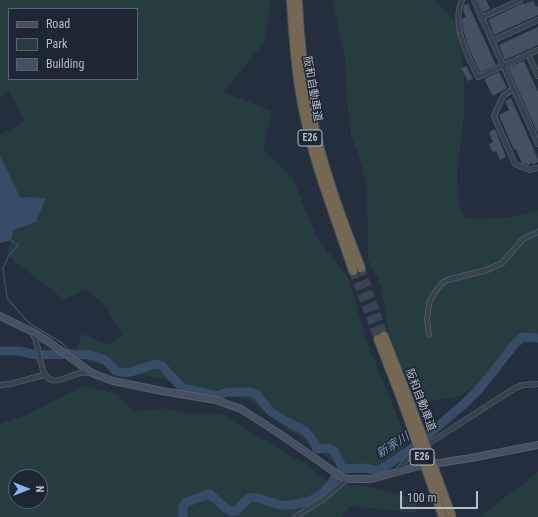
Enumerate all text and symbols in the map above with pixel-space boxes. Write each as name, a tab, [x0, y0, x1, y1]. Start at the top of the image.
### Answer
legend	[8, 8, 138, 80]
text: Road	[46, 17, 70, 31]
text: Park	[46, 37, 67, 51]
street label: 阪和自動車道	[300, 55, 324, 123]
text: Building	[46, 57, 84, 71]
road number: E26	[298, 130, 322, 146]
street label: 阪和自動車道	[402, 367, 438, 433]
water label: 新家川	[374, 430, 412, 462]
road number: E26	[410, 449, 434, 465]
north arrow	[8, 469, 48, 509]
scale bar	[402, 483, 480, 509]
text: N	[33, 486, 46, 492]
text: 100 m	[407, 491, 437, 505]

